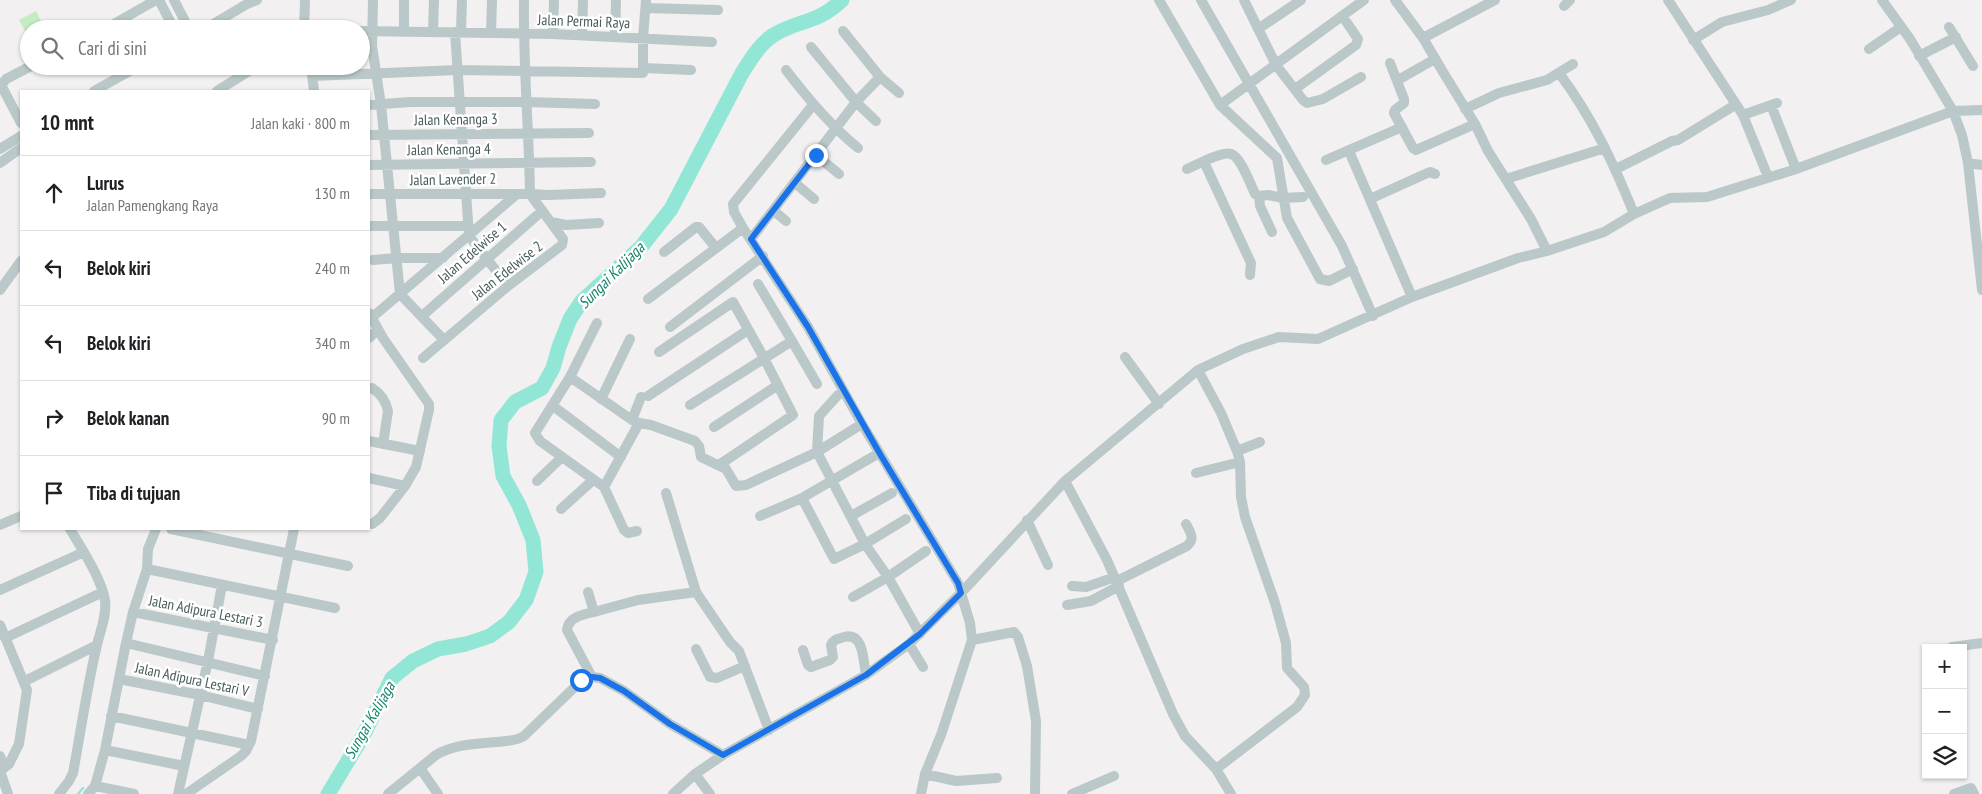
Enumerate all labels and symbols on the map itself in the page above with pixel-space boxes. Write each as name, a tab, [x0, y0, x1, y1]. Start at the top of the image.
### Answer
street label: Jalan Permai Raya	[536, 10, 631, 32]
street label: Jalan Kenanga 3	[413, 109, 498, 129]
street label: Jalan Kenanga 4	[406, 139, 491, 159]
route end	[805, 144, 828, 167]
street label: Jalan Lavender 2	[409, 169, 496, 189]
street label: Jalan Edelwise 1	[433, 217, 510, 288]
street label: Jalan Edelwise 2	[467, 236, 546, 304]
water label: Sungai Kalijaga	[574, 237, 649, 312]
street label: Jalan Adipura Lestari 3	[146, 590, 265, 631]
street label: Jalan Adipura Lestari V	[132, 657, 251, 700]
route start	[570, 669, 593, 692]
water label: Sungai Kalijaga	[339, 677, 400, 762]

